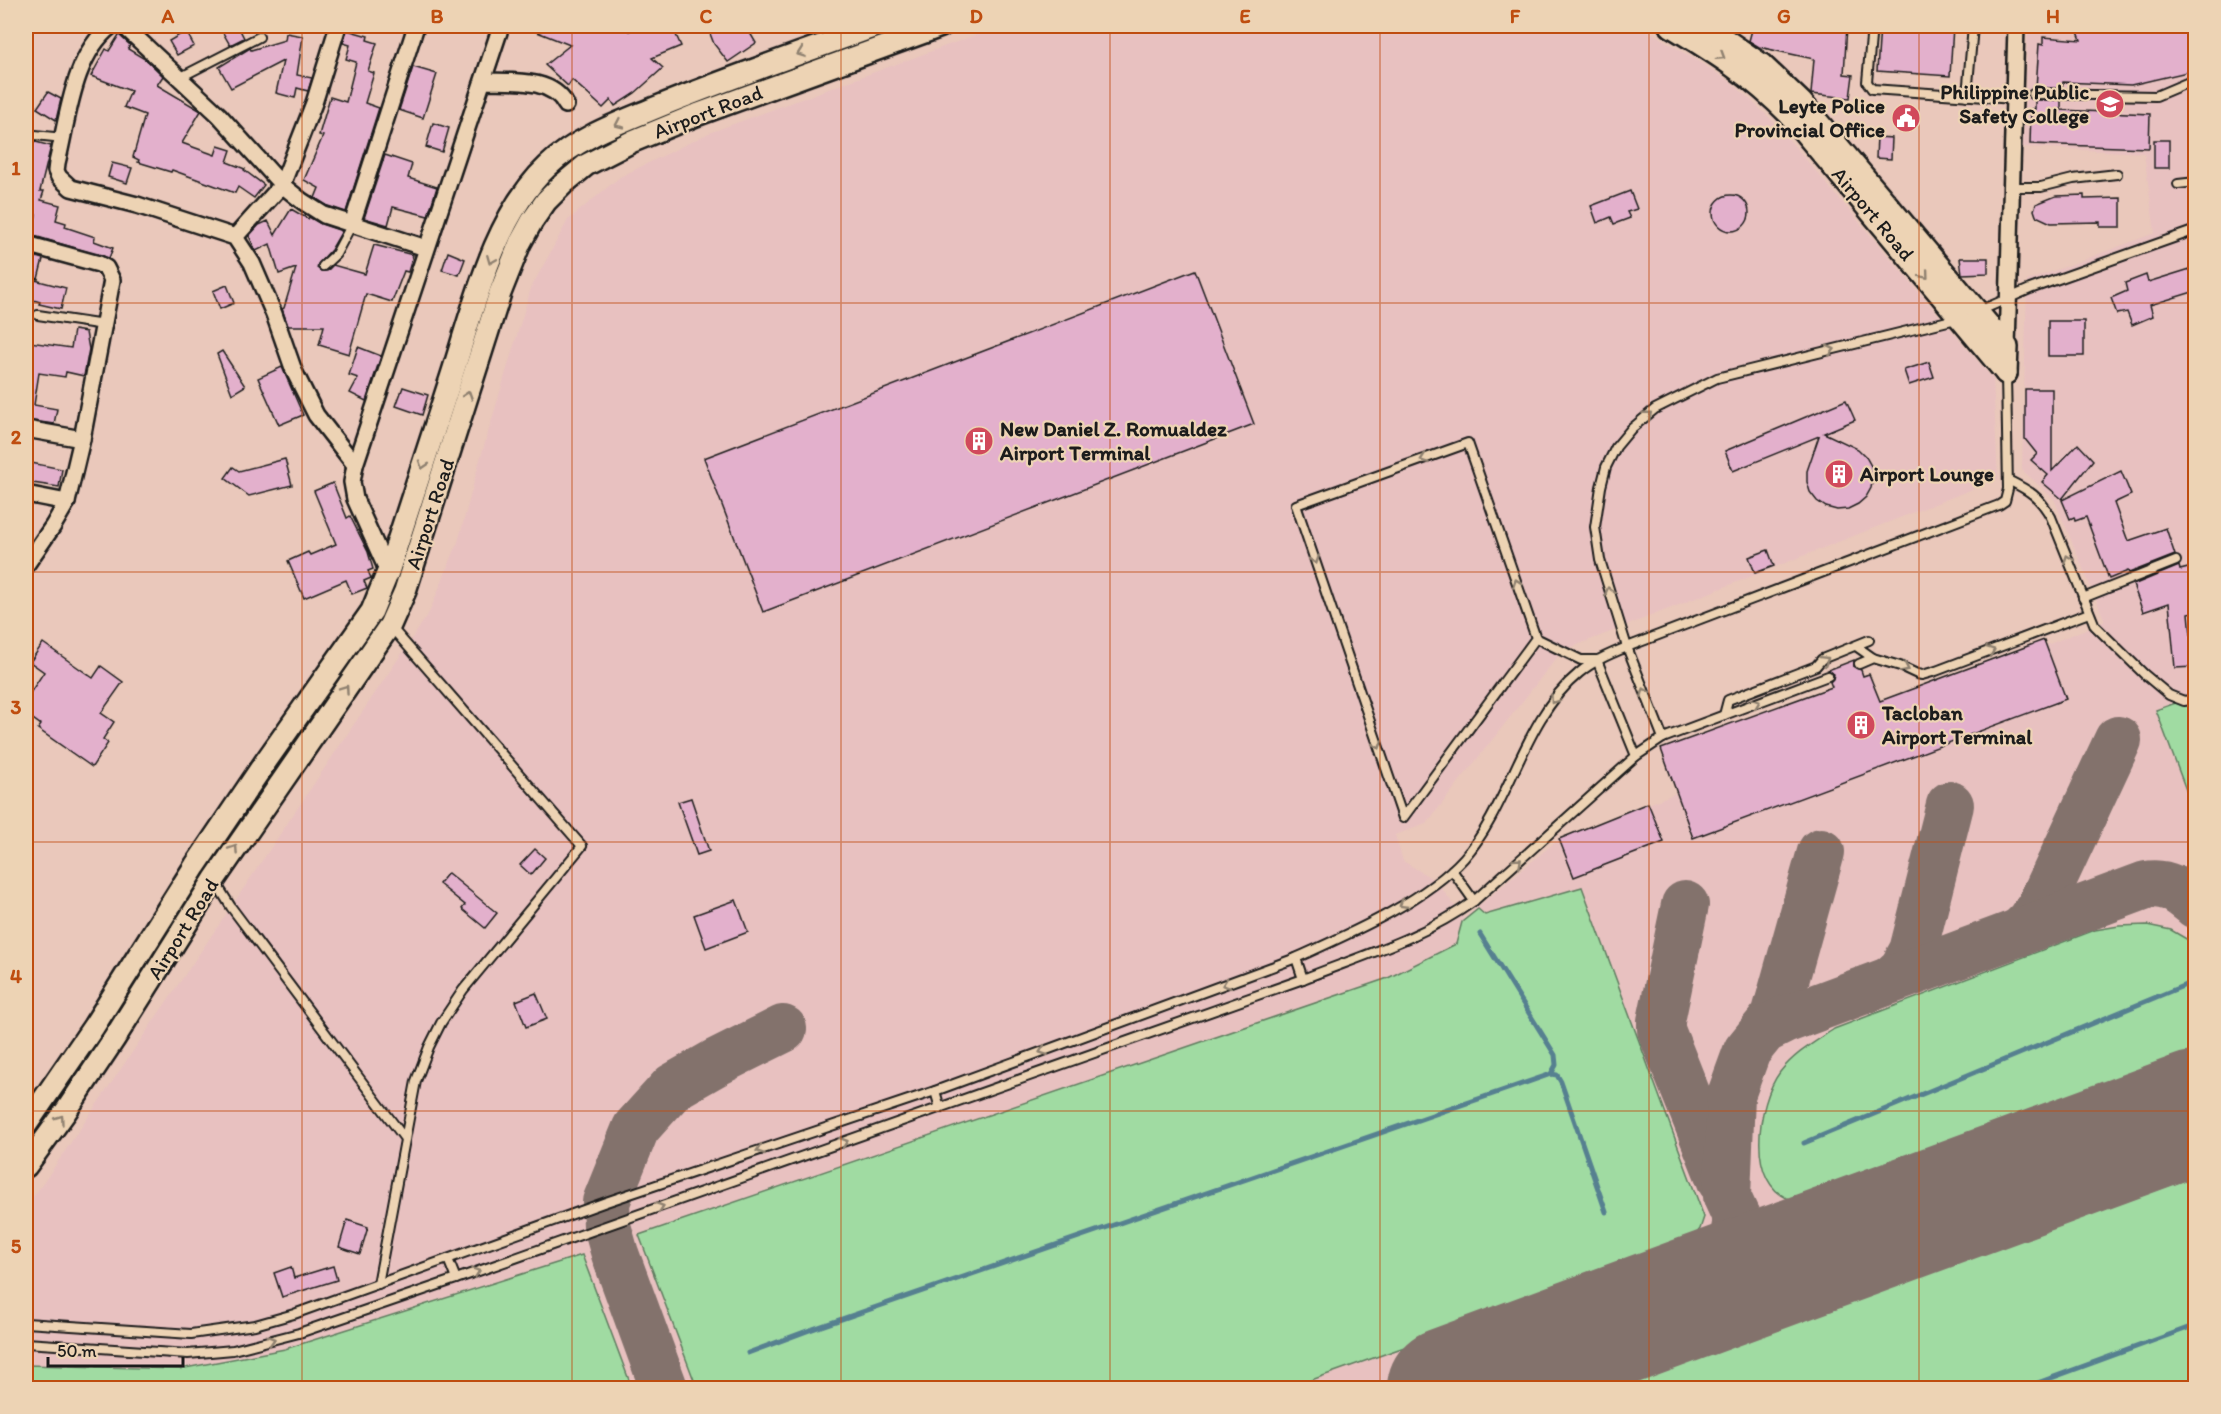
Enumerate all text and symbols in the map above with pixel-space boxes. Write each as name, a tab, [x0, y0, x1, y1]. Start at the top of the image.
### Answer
text: A	[161, 4, 175, 28]
text: B	[431, 4, 444, 28]
text: C	[700, 4, 713, 28]
text: D	[969, 4, 983, 28]
text: E	[1239, 4, 1251, 28]
text: F	[1510, 4, 1521, 28]
text: G	[1777, 4, 1791, 28]
text: H	[2046, 4, 2060, 28]
one-way arrow	[796, 46, 807, 58]
one-way arrow	[1715, 49, 1725, 61]
street label: Airport Road	[650, 79, 766, 144]
place label: Philippine Public Safety College	[1940, 79, 2089, 129]
school or university icon: Philippine Public Safety College	[2094, 88, 2126, 120]
place label: Leyte Police Provincial Office	[1734, 93, 1885, 142]
public building icon: Leyte Police Provincial Office	[1890, 102, 1922, 134]
one-way arrow	[615, 116, 626, 128]
text: 1	[11, 156, 21, 180]
street label: Airport Road	[1827, 162, 1920, 266]
one-way arrow	[486, 254, 498, 265]
one-way arrow	[1917, 268, 1928, 279]
one-way arrow	[1826, 345, 1836, 358]
one-way arrow	[461, 390, 473, 401]
one-way arrow	[1642, 411, 1653, 422]
place label: New Daniel Z. Romualdez Airport Terminal	[999, 416, 1227, 466]
text: 2	[11, 425, 22, 449]
building icon: New Daniel Z. Romualdez Airport Terminal	[963, 425, 995, 457]
one-way arrow	[1419, 452, 1430, 465]
street label: Airport Road	[400, 455, 459, 572]
building icon: Airport Lounge	[1823, 458, 1855, 490]
one-way arrow	[418, 459, 430, 470]
place label: Airport Lounge	[1859, 461, 1994, 487]
one-way arrow	[1307, 554, 1320, 565]
one-way arrow	[2063, 554, 2075, 565]
one-way arrow	[1512, 578, 1524, 589]
one-way arrow	[1603, 586, 1616, 596]
one-way arrow	[1985, 645, 1996, 658]
one-way arrow	[1819, 656, 1830, 667]
one-way arrow	[1898, 661, 1909, 673]
one-way arrow	[338, 685, 349, 696]
one-way arrow	[1640, 688, 1652, 699]
one-way arrow	[1550, 693, 1561, 704]
text: 3	[11, 695, 22, 719]
one-way arrow	[1749, 698, 1760, 710]
place label: Tacloban Airport Terminal	[1881, 700, 2033, 750]
building icon: Tacloban Airport Terminal	[1845, 709, 1877, 741]
one-way arrow	[1370, 739, 1383, 750]
one-way arrow	[227, 845, 238, 856]
one-way arrow	[1511, 858, 1522, 869]
street label: Airport Road	[142, 873, 224, 984]
one-way arrow	[1399, 896, 1409, 908]
text: 4	[10, 964, 22, 988]
one-way arrow	[1221, 977, 1232, 989]
one-way arrow	[1038, 1044, 1049, 1057]
one-way arrow	[53, 1115, 64, 1126]
one-way arrow	[838, 1136, 849, 1149]
one-way arrow	[755, 1143, 766, 1156]
one-way arrow	[654, 1201, 665, 1214]
text: 5	[11, 1234, 22, 1258]
one-way arrow	[470, 1267, 481, 1280]
scale bar	[48, 1330, 183, 1368]
one-way arrow	[266, 1335, 276, 1348]
text: 50 m	[57, 1340, 97, 1362]

